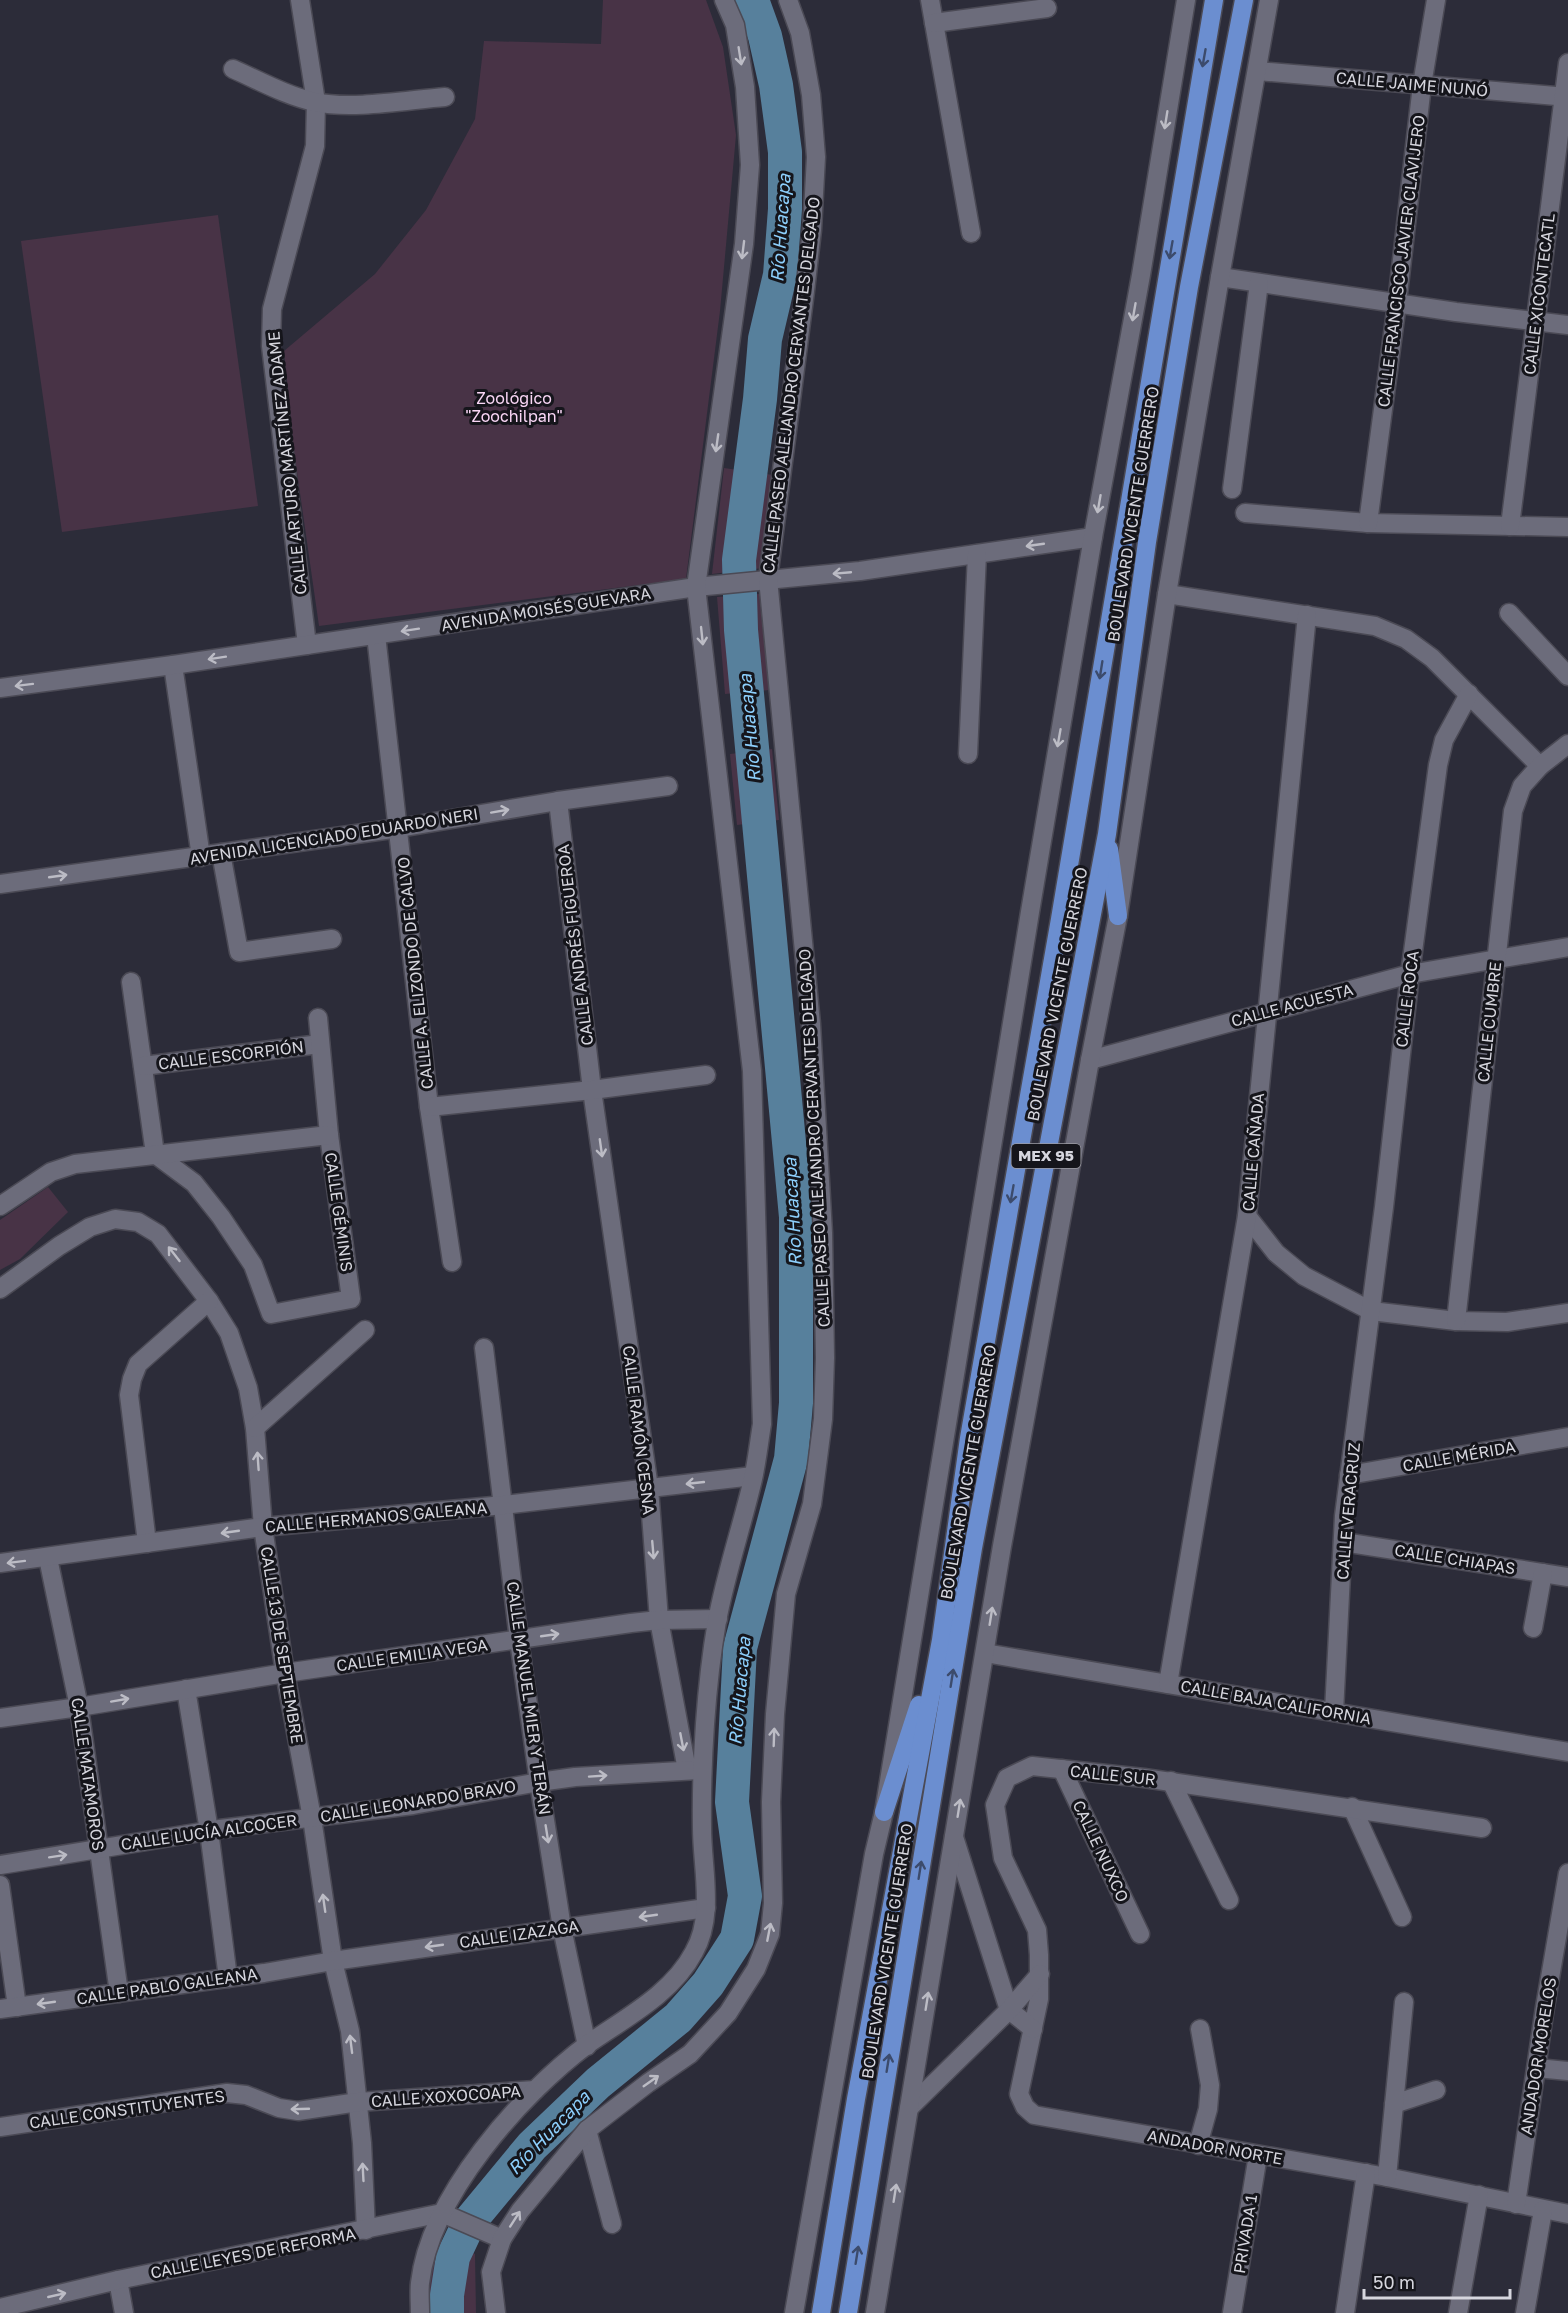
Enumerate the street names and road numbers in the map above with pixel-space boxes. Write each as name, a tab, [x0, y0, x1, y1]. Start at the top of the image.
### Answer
street label: CALLE JAIME NUNÓ	[1335, 67, 1489, 101]
street label: CALLE FRANCISCO JAVIER CLAVIJERO	[1373, 114, 1429, 408]
street label: CALLE PASEO ALEJANDRO CERVANTES DELGADO	[758, 196, 824, 574]
street label: CALLE XICONTECATL	[1519, 212, 1559, 376]
street label: CALLE ARTURO MARTÍNEZ ADAME	[263, 330, 311, 596]
street label: BOULEVARD VICENTE GUERRERO	[1103, 385, 1163, 643]
street label: AVENIDA MOISÉS GUEVARA	[440, 583, 652, 635]
street label: AVENIDA LICENCIADO EDUARDO NERI	[188, 803, 480, 869]
street label: CALLE ANDRÉS FIGUEROA	[553, 843, 597, 1047]
street label: CALLE A. ELIZONDO DE CALVO	[393, 856, 437, 1090]
street label: BOULEVARD VICENTE GUERRERO	[1023, 865, 1091, 1123]
street label: CALLE PASEO ALEJANDRO CERVANTES DELGADO	[794, 948, 834, 1328]
street label: CALLE ROCA	[1391, 949, 1423, 1048]
street label: CALLE CUMBRE	[1473, 961, 1505, 1083]
street label: CALLE ACUESTA	[1229, 979, 1355, 1031]
street label: CALLE ESCORPIÓN	[157, 1036, 305, 1074]
street label: CALLE CAÑADA	[1238, 1092, 1268, 1212]
road number: MEX 95	[1012, 1144, 1080, 1168]
street label: CALLE GÉMINIS	[321, 1151, 357, 1273]
street label: BOULEVARD VICENTE GUERRERO	[936, 1343, 1000, 1601]
street label: CALLE RAMÓN CESNA	[619, 1344, 659, 1516]
street label: CALLE MÉRIDA	[1401, 1436, 1517, 1476]
street label: CALLE VERACRUZ	[1332, 1441, 1364, 1581]
street label: CALLE HERMANOS GALEANA	[264, 1497, 488, 1537]
street label: CALLE CHIAPAS	[1393, 1540, 1517, 1578]
street label: CALLE 13 DE SEPTIEMBRE	[257, 1545, 307, 1745]
street label: CALLE MANUEL MIER Y TERÁN	[503, 1580, 555, 1816]
street label: CALLE EMILIA VEGA	[335, 1634, 489, 1676]
street label: CALLE BAJA CALIFORNIA	[1179, 1675, 1373, 1729]
street label: CALLE MATAMOROS	[67, 1696, 109, 1852]
street label: CALLE SUR	[1069, 1761, 1157, 1789]
street label: CALLE LEONARDO BRAVO	[319, 1776, 517, 1826]
street label: CALLE NUXCO	[1069, 1797, 1133, 1905]
street label: CALLE LUCÍA ALCOCER	[120, 1810, 298, 1854]
street label: BOULEVARD VICENTE GUERRERO	[857, 1822, 917, 2080]
street label: CALLE IZAZAGA	[458, 1916, 580, 1952]
street label: CALLE PABLO GALEANA	[75, 1963, 259, 2009]
street label: ANDADOR MORELOS	[1516, 1976, 1560, 2136]
street label: CALLE XOXOCOAPA	[370, 2081, 522, 2111]
street label: CALLE CONSTITUYENTES	[28, 2085, 226, 2133]
street label: ANDADOR NORTE	[1146, 2125, 1284, 2169]
street label: PRIVADA 1	[1229, 2193, 1261, 2275]
street label: CALLE LEYES DE REFORMA	[149, 2223, 358, 2283]

